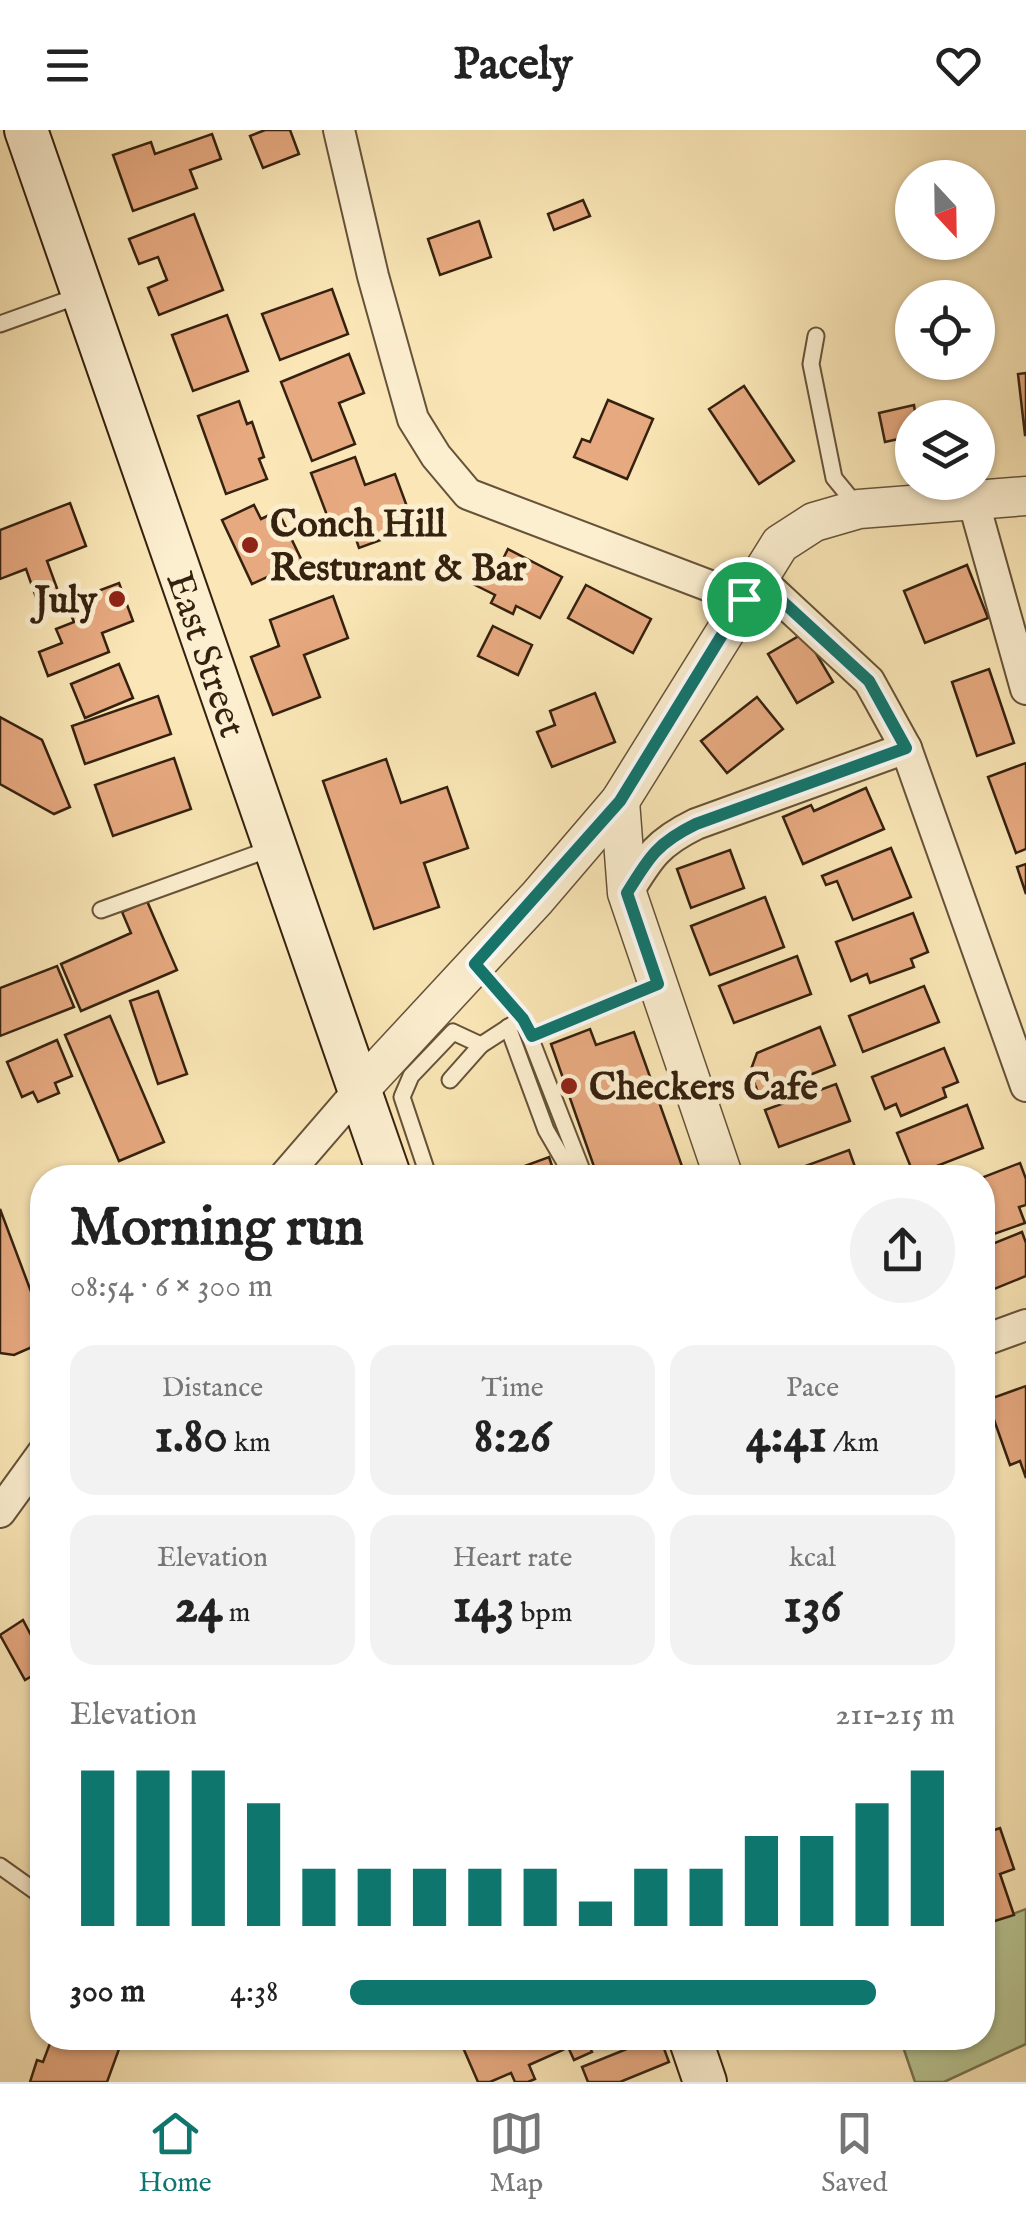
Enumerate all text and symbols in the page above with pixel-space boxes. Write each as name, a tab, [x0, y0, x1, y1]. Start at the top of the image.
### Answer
text: Pacely	[453, 37, 573, 94]
icon: menu	[40, 38, 95, 93]
icon: heart	[931, 38, 986, 93]
north arrow	[895, 160, 995, 260]
map controls	[895, 160, 995, 500]
button: locate	[895, 280, 995, 380]
button: layers	[895, 400, 995, 500]
place label: Conch Hill Resturant & Bar	[270, 502, 528, 594]
marker: Conch Hill Resturant & Bar	[239, 534, 261, 556]
pin	[702, 557, 787, 642]
street label: East Street	[153, 566, 255, 744]
icon: arrive	[717, 572, 772, 627]
place label: July	[29, 578, 98, 626]
marker: July	[106, 588, 128, 610]
place label: Checkers Cafe	[589, 1065, 818, 1113]
marker: Checkers Cafe	[558, 1075, 580, 1097]
text: Morning run	[70, 1194, 364, 1264]
button: share	[850, 1198, 955, 1303]
text: 08:54 · 6 × 300 m	[70, 1267, 273, 1308]
text: Distance	[162, 1371, 263, 1406]
text: Time	[481, 1371, 544, 1406]
text: Pace	[786, 1371, 839, 1406]
text: 1.80	[154, 1406, 228, 1469]
text: 8:26	[474, 1406, 551, 1469]
text: 4:41	[746, 1406, 827, 1469]
text: km	[228, 1426, 271, 1461]
text: /km	[827, 1426, 879, 1461]
text: Elevation	[157, 1541, 268, 1576]
text: Heart rate	[453, 1541, 572, 1576]
text: kcal	[789, 1541, 836, 1576]
text: 24	[175, 1576, 223, 1639]
text: 143	[453, 1576, 515, 1639]
text: 136	[783, 1576, 842, 1639]
text: m	[223, 1596, 250, 1631]
text: bpm	[515, 1596, 572, 1631]
text: Elevation	[70, 1695, 197, 1736]
text: 211–215 m	[835, 1695, 955, 1736]
text: 300 m	[70, 1972, 145, 2013]
text: 4:38	[230, 1972, 279, 2013]
tab: Home	[139, 2106, 212, 2201]
tab: Map	[489, 2106, 544, 2201]
tab: Saved	[821, 2106, 887, 2201]

